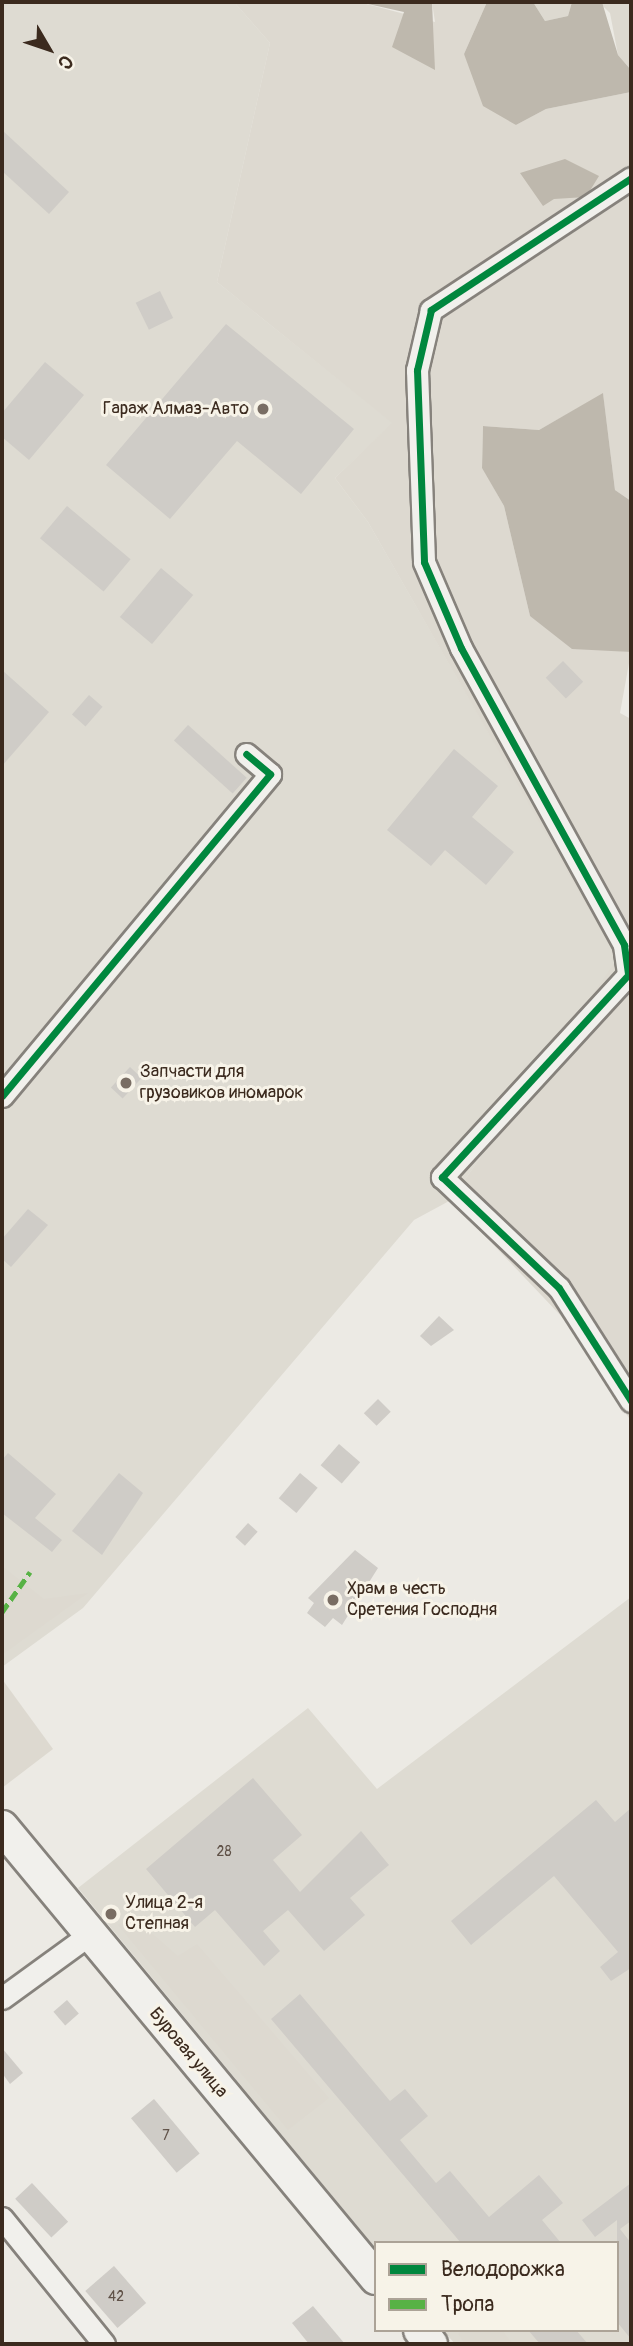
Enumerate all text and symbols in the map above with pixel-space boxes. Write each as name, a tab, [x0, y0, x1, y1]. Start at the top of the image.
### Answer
north arrow	[14, 14, 84, 84]
text: С	[52, 50, 78, 74]
place label: Гараж Алмаз-Авто	[103, 398, 249, 420]
marker: Гараж Алмаз-Авто	[255, 401, 271, 417]
place label: Запчасти для грузовиков иномарок	[140, 1062, 304, 1104]
marker: Запчасти для грузовиков иномарок	[118, 1075, 134, 1091]
place label: Храм в честь Сретения Господня	[347, 1579, 497, 1622]
marker: Храм в честь Сретения Господня	[325, 1592, 341, 1608]
house number: 28	[217, 1844, 231, 1860]
place label: Улица 2-я Степная	[125, 1893, 203, 1936]
marker: Улица 2-я Степная	[103, 1906, 119, 1922]
street label: Буровая улица	[144, 2004, 232, 2102]
house number: 7	[162, 2128, 170, 2144]
legend	[374, 2241, 619, 2332]
text: Велодорожка	[441, 2256, 565, 2283]
house number: 42	[108, 2289, 124, 2305]
text: Тропа	[441, 2291, 494, 2318]

